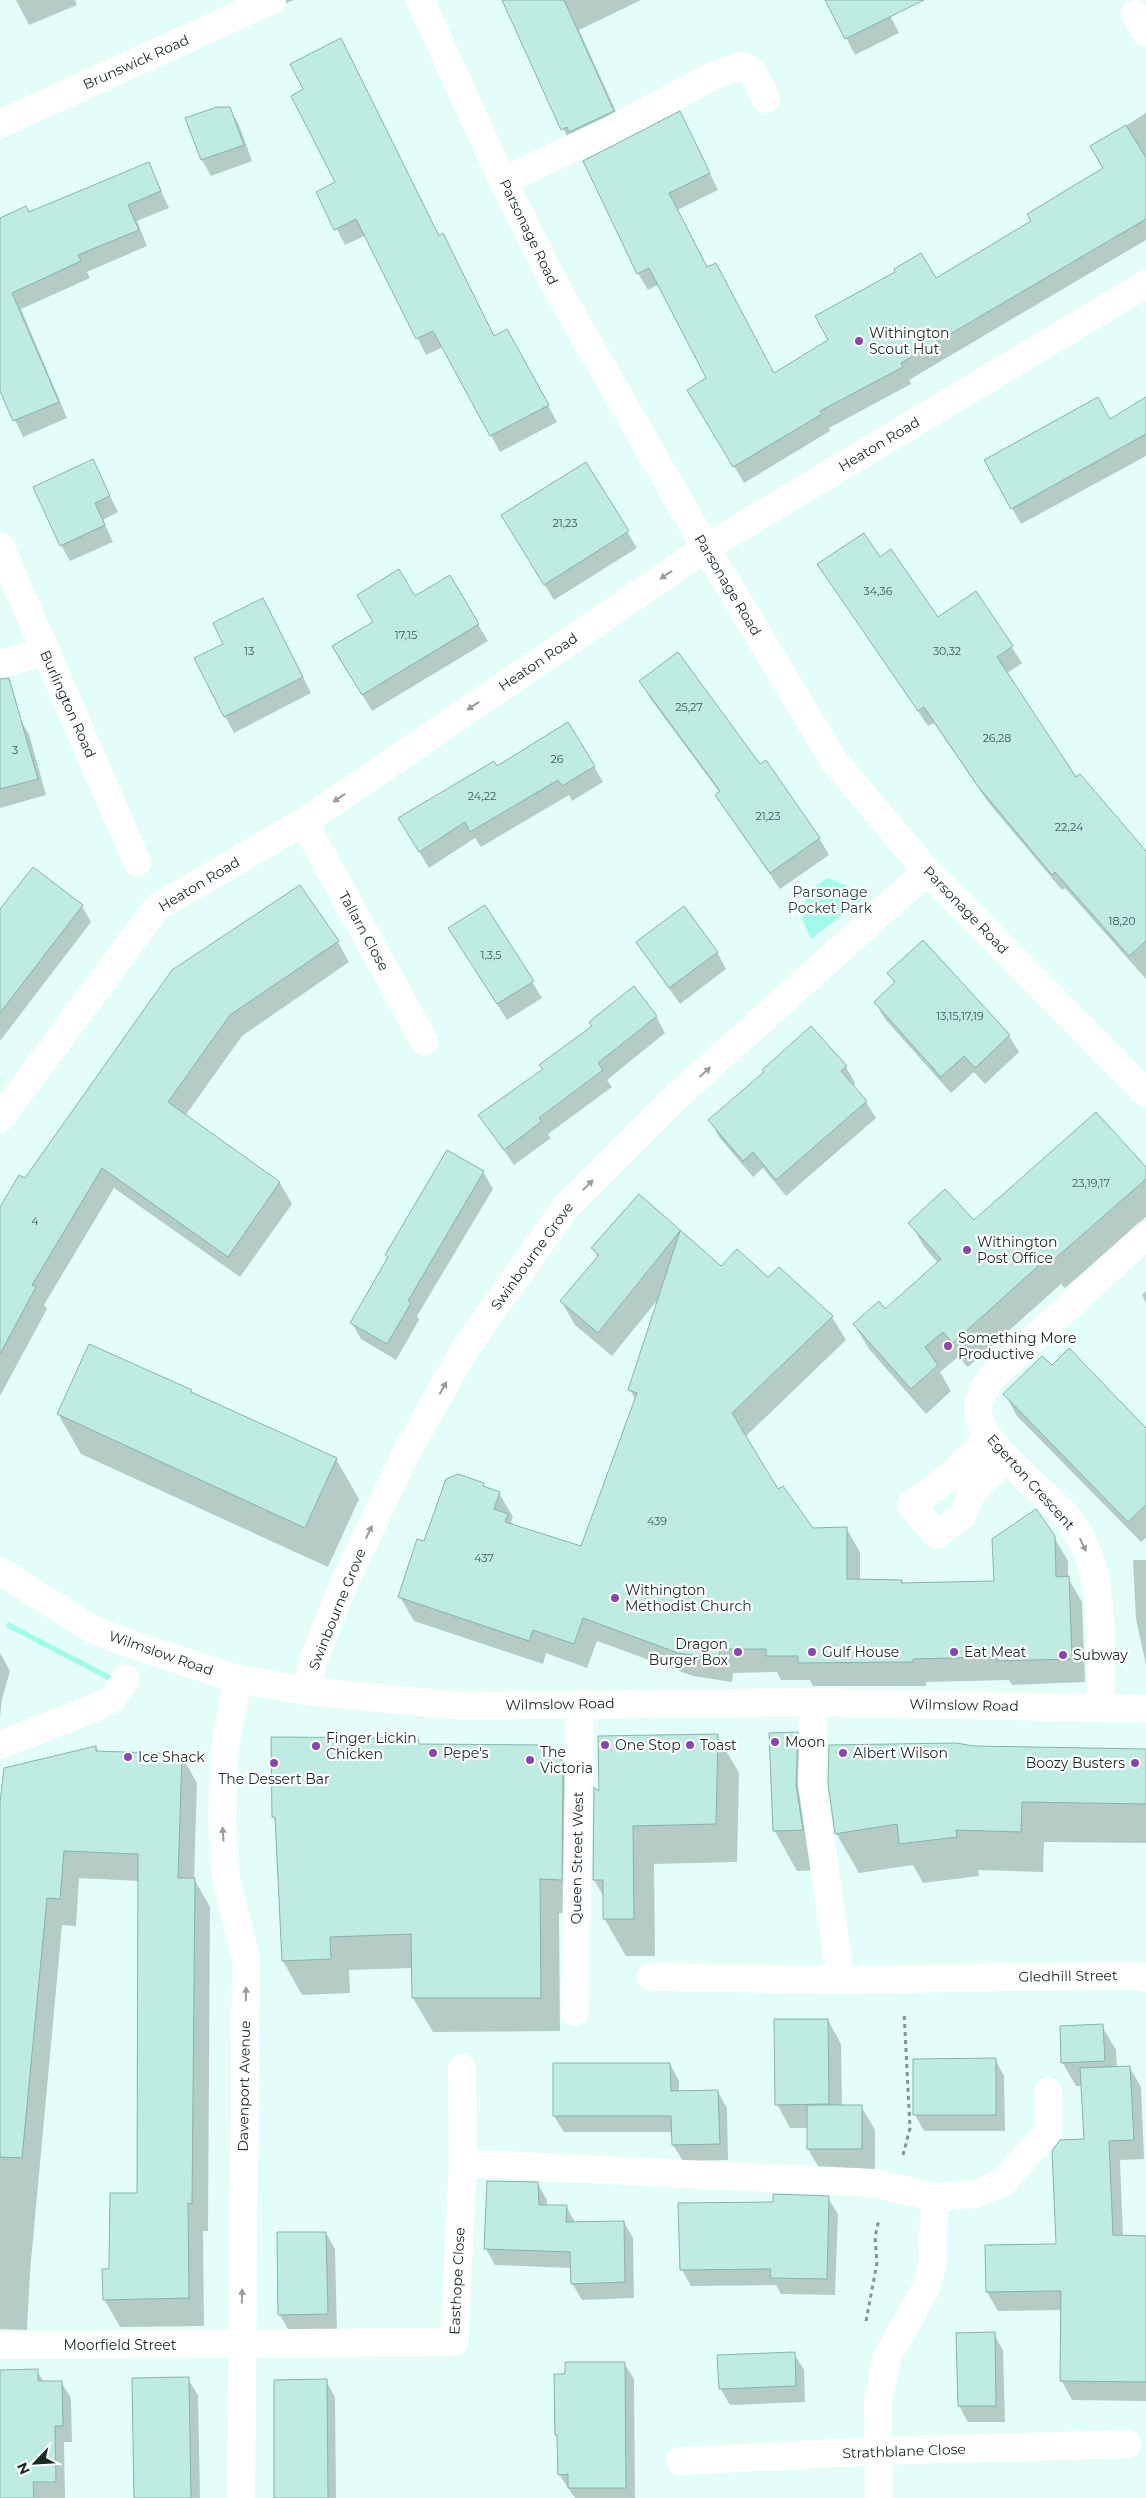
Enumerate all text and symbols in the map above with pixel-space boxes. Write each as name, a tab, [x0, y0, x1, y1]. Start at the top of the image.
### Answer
street label: Brunswick Road	[80, 31, 192, 93]
street label: Parsonage Road	[496, 176, 562, 288]
place label: Withington Scout Hut	[869, 324, 950, 358]
marker: Withington Scout Hut	[853, 335, 865, 347]
street label: Heaton Road	[835, 413, 923, 475]
house number: 21,23	[552, 516, 578, 530]
street label: Parsonage Road	[691, 531, 765, 639]
one-way arrow	[659, 571, 672, 580]
house number: 34,36	[863, 584, 893, 598]
house number: 17,15	[395, 628, 417, 642]
street label: Heaton Road	[495, 629, 581, 695]
house number: 13	[244, 644, 254, 658]
house number: 30,32	[933, 644, 961, 658]
street label: Burlington Road	[36, 647, 100, 761]
house number: 25,27	[675, 700, 703, 714]
one-way arrow	[467, 701, 480, 711]
house number: 26,28	[983, 731, 1011, 745]
house number: 3	[12, 743, 18, 757]
house number: 26	[551, 752, 564, 766]
house number: 24,22	[468, 789, 496, 803]
one-way arrow	[332, 793, 346, 802]
house number: 21,23	[755, 809, 781, 823]
house number: 22,24	[1055, 820, 1084, 834]
street label: Heaton Road	[155, 853, 243, 915]
street label: Parsonage Road	[919, 862, 1013, 958]
park label: Parsonage Pocket Park	[788, 883, 873, 917]
street label: Tallarn Close	[335, 888, 393, 974]
house number: 18,20	[1108, 914, 1136, 928]
house number: 1,3,5	[480, 948, 502, 962]
house number: 13,15,17,19	[936, 1009, 984, 1023]
one-way arrow	[698, 1066, 710, 1078]
house number: 23,19,17	[1072, 1176, 1110, 1190]
one-way arrow	[582, 1179, 594, 1191]
street label: Swinbourne Grove	[487, 1198, 577, 1314]
house number: 4	[31, 1214, 39, 1228]
place label: Withington Post Office	[977, 1233, 1058, 1267]
marker: Withington Post Office	[961, 1244, 973, 1256]
place label: Something More Productive	[958, 1329, 1076, 1363]
marker: Something More Productive	[942, 1340, 954, 1352]
one-way arrow	[439, 1380, 447, 1395]
street label: Egerton Crescent	[983, 1430, 1079, 1534]
house number: 439	[647, 1514, 667, 1528]
one-way arrow	[365, 1525, 373, 1539]
one-way arrow	[1080, 1538, 1088, 1552]
street label: Swinbourne Grove	[304, 1546, 370, 1672]
house number: 437	[474, 1551, 494, 1565]
place label: Withington Methodist Church	[625, 1581, 752, 1615]
marker: Withington Methodist Church	[609, 1592, 621, 1604]
street label: Wilmslow Road	[106, 1627, 216, 1679]
place label: Dragon Burger Box	[649, 1635, 729, 1669]
place label: Gulf House	[822, 1643, 899, 1661]
place label: Eat Meat	[964, 1643, 1027, 1661]
marker: Dragon Burger Box	[732, 1646, 744, 1658]
marker: Gulf House	[806, 1646, 818, 1658]
marker: Eat Meat	[948, 1646, 960, 1658]
place label: Subway	[1073, 1646, 1128, 1664]
marker: Subway	[1057, 1649, 1069, 1661]
street label: Wilmslow Road	[505, 1694, 615, 1714]
street label: Wilmslow Road	[909, 1695, 1019, 1715]
place label: Finger Lickin Chicken	[326, 1729, 417, 1763]
place label: Moon	[785, 1733, 825, 1751]
place label: One Stop	[615, 1736, 681, 1754]
place label: Toast	[700, 1736, 737, 1754]
marker: Moon	[769, 1736, 781, 1748]
marker: One Stop	[599, 1739, 611, 1751]
marker: Toast	[684, 1739, 696, 1751]
marker: Finger Lickin Chicken	[310, 1740, 322, 1752]
place label: The Victoria	[540, 1743, 593, 1777]
place label: Pepe's	[443, 1744, 489, 1762]
place label: Albert Wilson	[853, 1744, 948, 1762]
marker: Pepe's	[427, 1747, 439, 1759]
marker: Albert Wilson	[837, 1747, 849, 1759]
place label: Ice Shack	[138, 1748, 205, 1766]
marker: Ice Shack	[122, 1751, 134, 1763]
marker: The Victoria	[524, 1754, 536, 1766]
place label: Boozy Busters	[1026, 1754, 1125, 1772]
marker: The Dessert Bar	[268, 1757, 280, 1769]
marker: Boozy Busters	[1129, 1757, 1141, 1769]
place label: The Dessert Bar	[218, 1770, 330, 1788]
street label: Queen Street West	[567, 1791, 587, 1925]
one-way arrow	[218, 1825, 226, 1841]
street label: Gledhill Street	[1018, 1966, 1118, 1986]
one-way arrow	[242, 1985, 250, 2001]
street label: Davenport Avenue	[234, 2020, 254, 2152]
street label: Easthope Close	[445, 2227, 469, 2335]
one-way arrow	[238, 2288, 246, 2304]
street label: Moorfield Street	[64, 2336, 177, 2354]
north arrow	[10, 2438, 60, 2488]
street label: Strathblane Close	[842, 2440, 966, 2462]
text: N	[13, 2460, 34, 2477]

